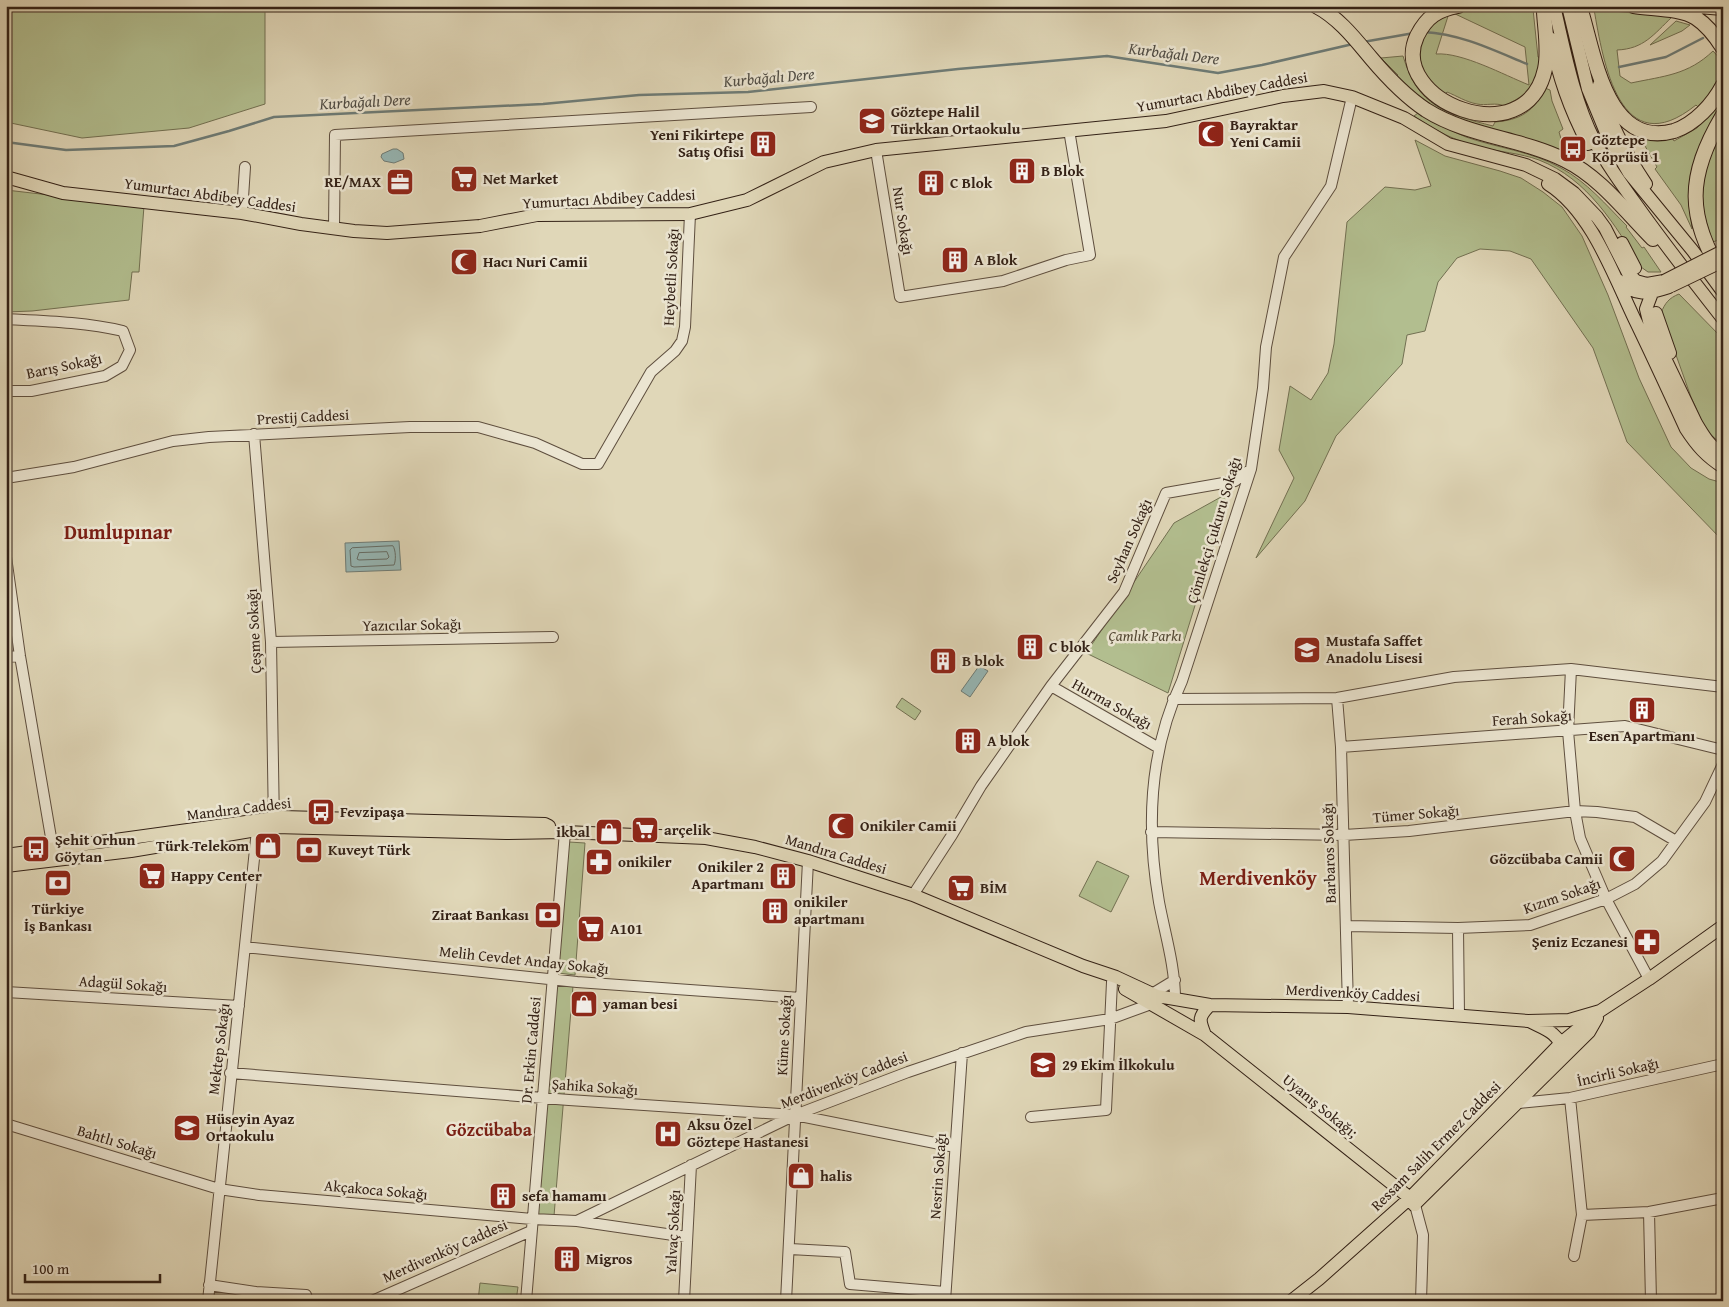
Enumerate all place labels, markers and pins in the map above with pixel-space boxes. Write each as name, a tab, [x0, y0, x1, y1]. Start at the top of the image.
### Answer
place label: Göztepe Halil Türkkan Ortaokulu	[891, 101, 1021, 139]
school or university icon: Göztepe Halil Türkkan Ortaokulu	[857, 106, 887, 136]
place label: Bayraktar Yeni Camii	[1230, 114, 1301, 152]
mosque icon: Bayraktar Yeni Camii	[1196, 119, 1226, 149]
place label: Yeni Fikirtepe Satış Ofisi	[650, 124, 744, 162]
building icon: Yeni Fikirtepe Satış Ofisi	[748, 129, 778, 159]
place label: Göztepe Köprüsü 1	[1592, 129, 1660, 167]
bus stop icon: Göztepe Köprüsü 1	[1558, 134, 1588, 164]
building icon: B Blok	[1007, 156, 1037, 186]
place label: B Blok	[1041, 160, 1084, 181]
supermarket icon: Net Market	[449, 164, 479, 194]
office icon: RE/MAX	[385, 167, 415, 197]
place label: Net Market	[483, 168, 558, 189]
building icon: C Blok	[916, 168, 946, 198]
place label: RE/MAX	[324, 171, 381, 192]
place label: C Blok	[950, 172, 993, 193]
building icon: A Blok	[940, 245, 970, 275]
mosque icon: Hacı Nuri Camii	[449, 247, 479, 277]
place label: A Blok	[974, 249, 1018, 270]
place label: Hacı Nuri Camii	[483, 251, 588, 272]
place label: Mustafa Saffet Anadolu Lisesi	[1326, 630, 1423, 668]
building icon: C blok	[1015, 632, 1045, 662]
school or university icon: Mustafa Saffet Anadolu Lisesi	[1292, 635, 1322, 665]
place label: C blok	[1049, 636, 1091, 657]
building icon: B blok	[928, 646, 958, 676]
place label: B blok	[962, 650, 1004, 671]
building icon: Esen Apartmanı	[1627, 695, 1657, 725]
place label: Esen Apartmanı	[1589, 725, 1696, 746]
building icon: A blok	[953, 726, 983, 756]
place label: A blok	[987, 730, 1030, 751]
bus stop icon: Fevzipaşa	[306, 797, 336, 827]
place label: Fevzipaşa	[340, 801, 405, 822]
mosque icon: Onikiler Camii	[826, 811, 856, 841]
supermarket icon: arçelik	[630, 815, 660, 845]
place label: Onikiler Camii	[860, 815, 957, 836]
shop icon: ikbal	[594, 817, 624, 847]
place label: arçelik	[664, 819, 711, 840]
place label: ikbal	[556, 821, 590, 842]
place label: Şehit Orhun Göytan	[55, 829, 136, 867]
shop icon: Türk Telekom	[253, 831, 283, 861]
bus stop icon: Şehit Orhun Göytan	[21, 834, 51, 864]
place label: Türk Telekom	[156, 835, 249, 856]
bank icon: Kuveyt Türk	[294, 835, 324, 865]
place label: Kuveyt Türk	[328, 839, 411, 860]
mosque icon: Gözcübaba Camii	[1607, 844, 1637, 874]
pharmacy icon: onikiler	[584, 847, 614, 877]
place label: Gözcübaba Camii	[1490, 848, 1603, 869]
place label: onikiler	[618, 851, 672, 872]
place label: Onikiler 2 Apartmanı	[692, 856, 764, 894]
supermarket icon: Happy Center	[137, 861, 167, 891]
building icon: Onikiler 2 Apartmanı	[768, 861, 798, 891]
place label: Happy Center	[171, 865, 262, 886]
bank icon: Türkiye İş Bankası	[43, 868, 73, 898]
supermarket icon: BİM	[946, 873, 976, 903]
place label: BİM	[980, 877, 1007, 898]
place label: onikiler apartmanı	[794, 891, 865, 929]
building icon: onikiler apartmanı	[760, 896, 790, 926]
place label: Türkiye İş Bankası	[24, 898, 92, 936]
bank icon: Ziraat Bankası	[533, 900, 563, 930]
place label: Ziraat Bankası	[432, 904, 529, 925]
supermarket icon: A101	[576, 914, 606, 944]
place label: A101	[610, 918, 643, 939]
pharmacy icon: Şeniz Eczanesi	[1632, 927, 1662, 957]
place label: Şeniz Eczanesi	[1532, 931, 1628, 952]
shop icon: yaman besi	[569, 989, 599, 1019]
place label: yaman besi	[602, 993, 678, 1014]
school or university icon: 29 Ekim İlkokulu	[1028, 1050, 1058, 1080]
place label: 29 Ekim İlkokulu	[1062, 1054, 1175, 1075]
place label: Hüseyin Ayaz Ortaokulu	[206, 1108, 294, 1146]
school or university icon: Hüseyin Ayaz Ortaokulu	[172, 1113, 202, 1143]
place label: Aksu Özel Göztepe Hastanesi	[687, 1114, 809, 1152]
hospital icon: Aksu Özel Göztepe Hastanesi	[653, 1119, 683, 1149]
shop icon: halis	[786, 1161, 816, 1191]
place label: halis	[820, 1165, 852, 1186]
building icon: sefa hamamı	[488, 1181, 518, 1211]
place label: sefa hamamı	[522, 1185, 607, 1206]
building icon: Migros	[552, 1244, 582, 1274]
place label: Migros	[586, 1248, 633, 1269]

